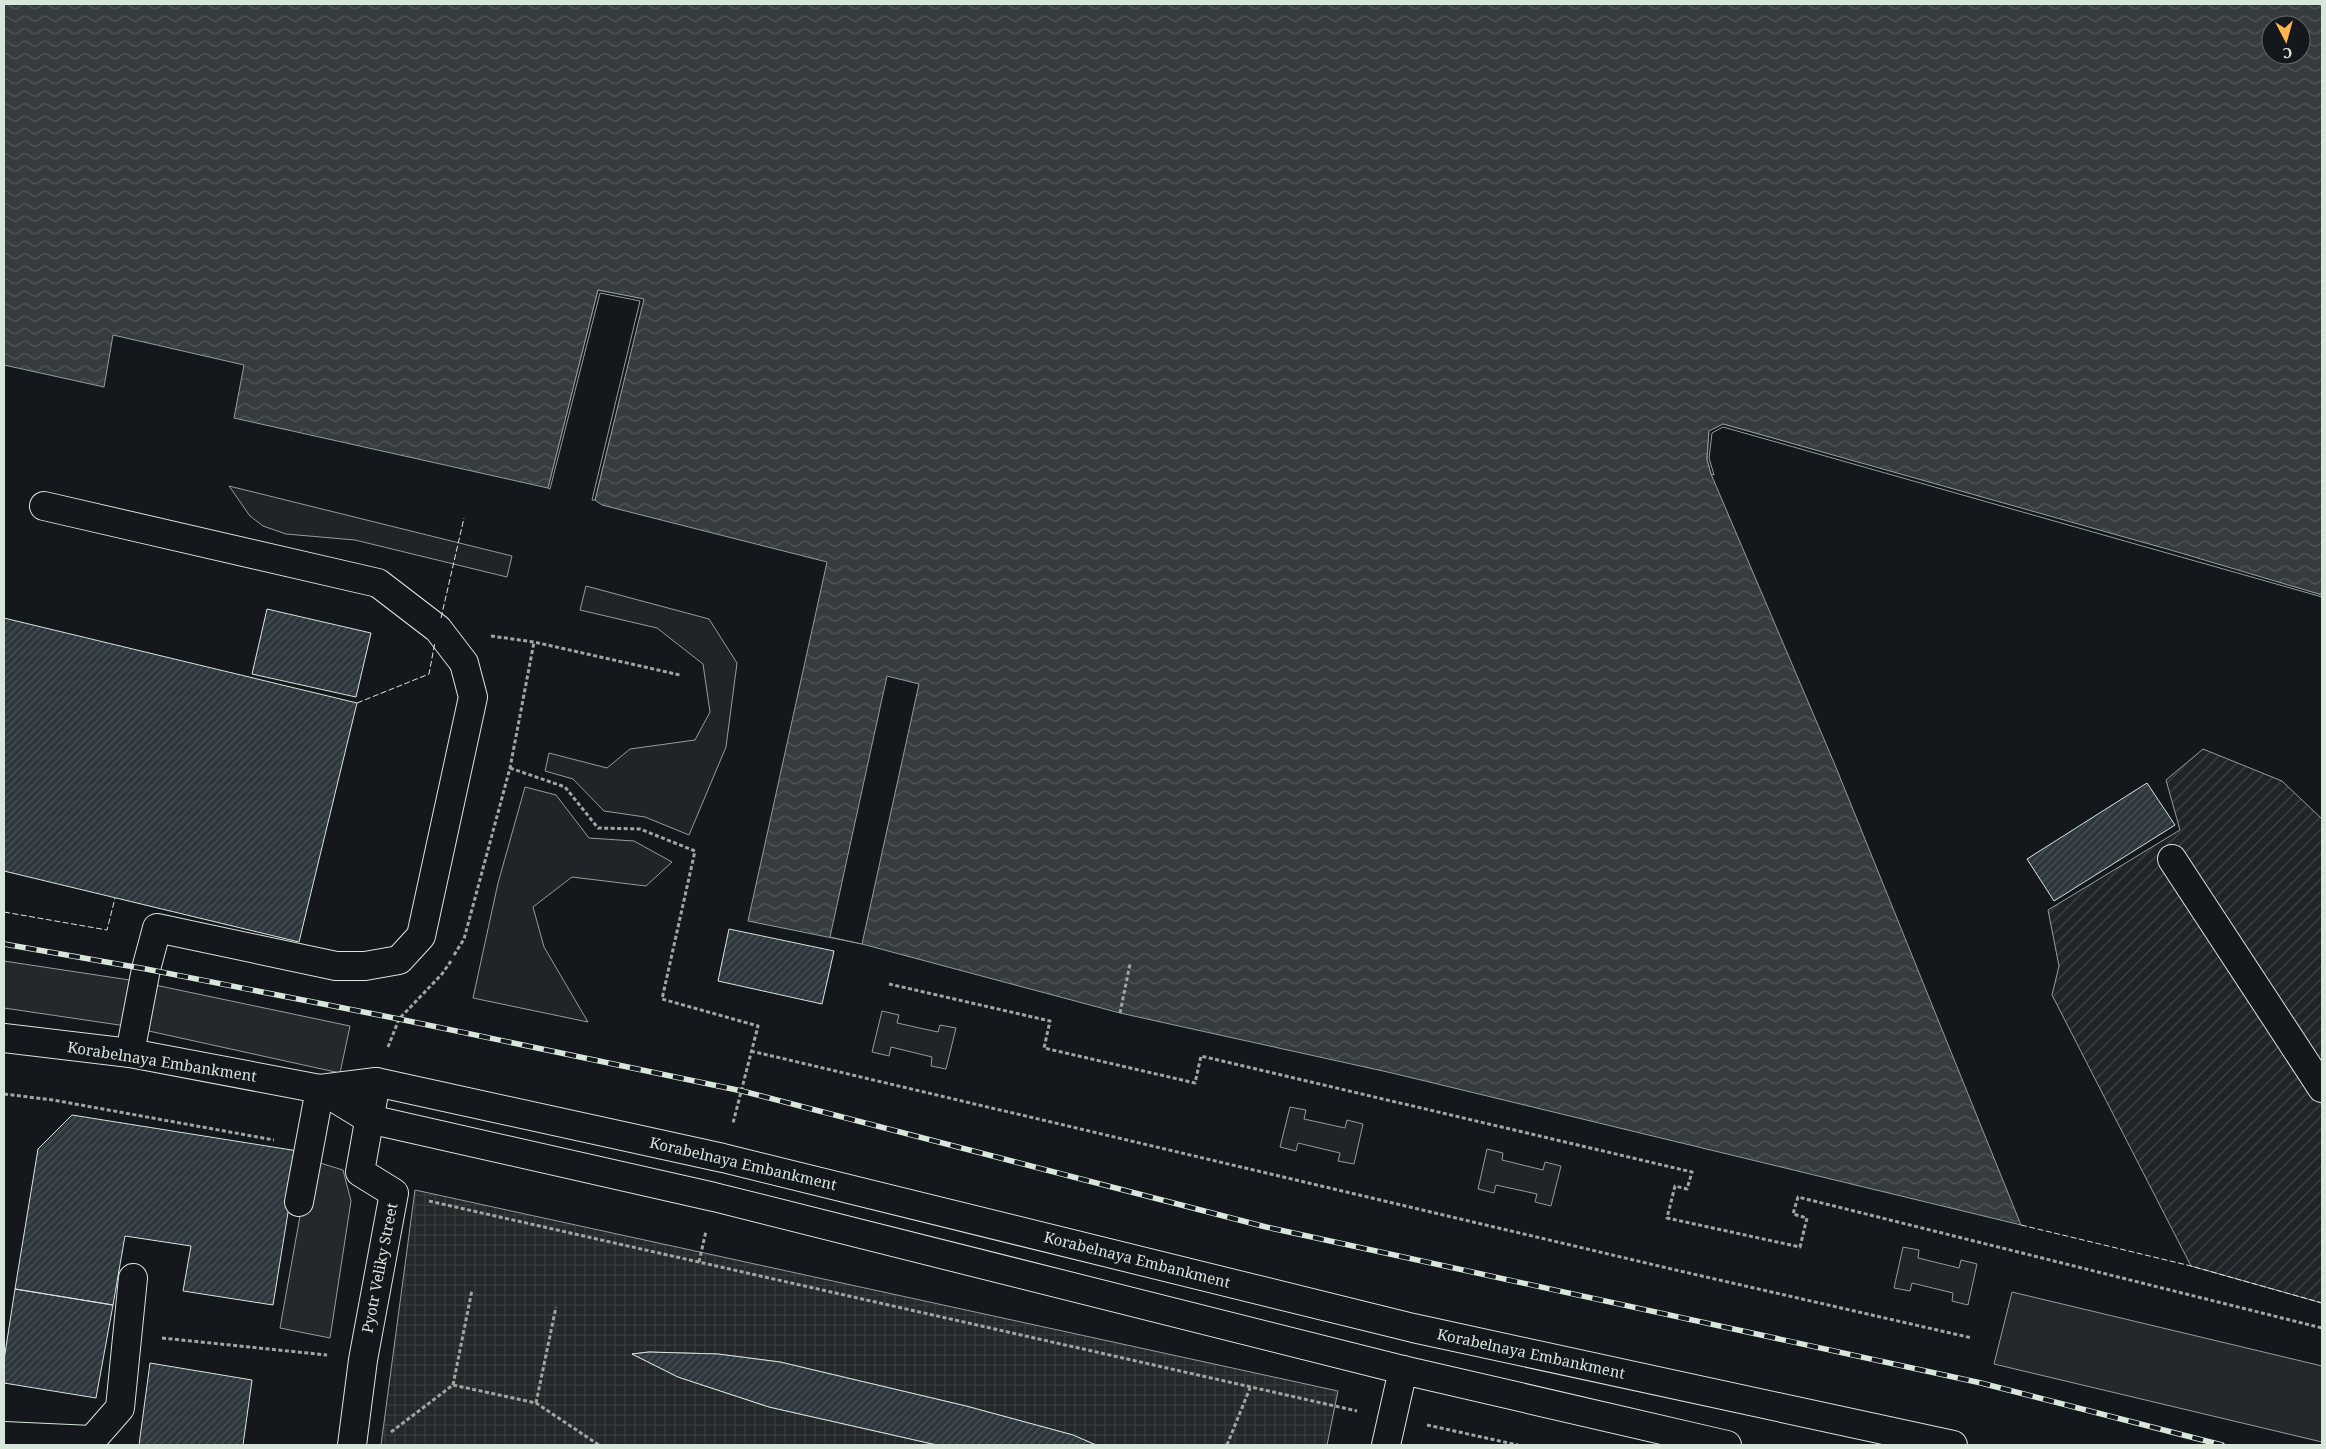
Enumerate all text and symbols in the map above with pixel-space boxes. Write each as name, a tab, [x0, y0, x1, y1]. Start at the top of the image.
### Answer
north arrow	[2261, 15, 2311, 65]
text: С	[2282, 43, 2293, 63]
street label: Korabelnaya Embankment	[66, 1036, 258, 1086]
street label: Korabelnaya Embankment	[648, 1132, 839, 1194]
street label: Pyotr Veliky Street	[357, 1201, 401, 1335]
street label: Korabelnaya Embankment	[1042, 1226, 1233, 1292]
street label: Korabelnaya Embankment	[1436, 1323, 1627, 1383]

